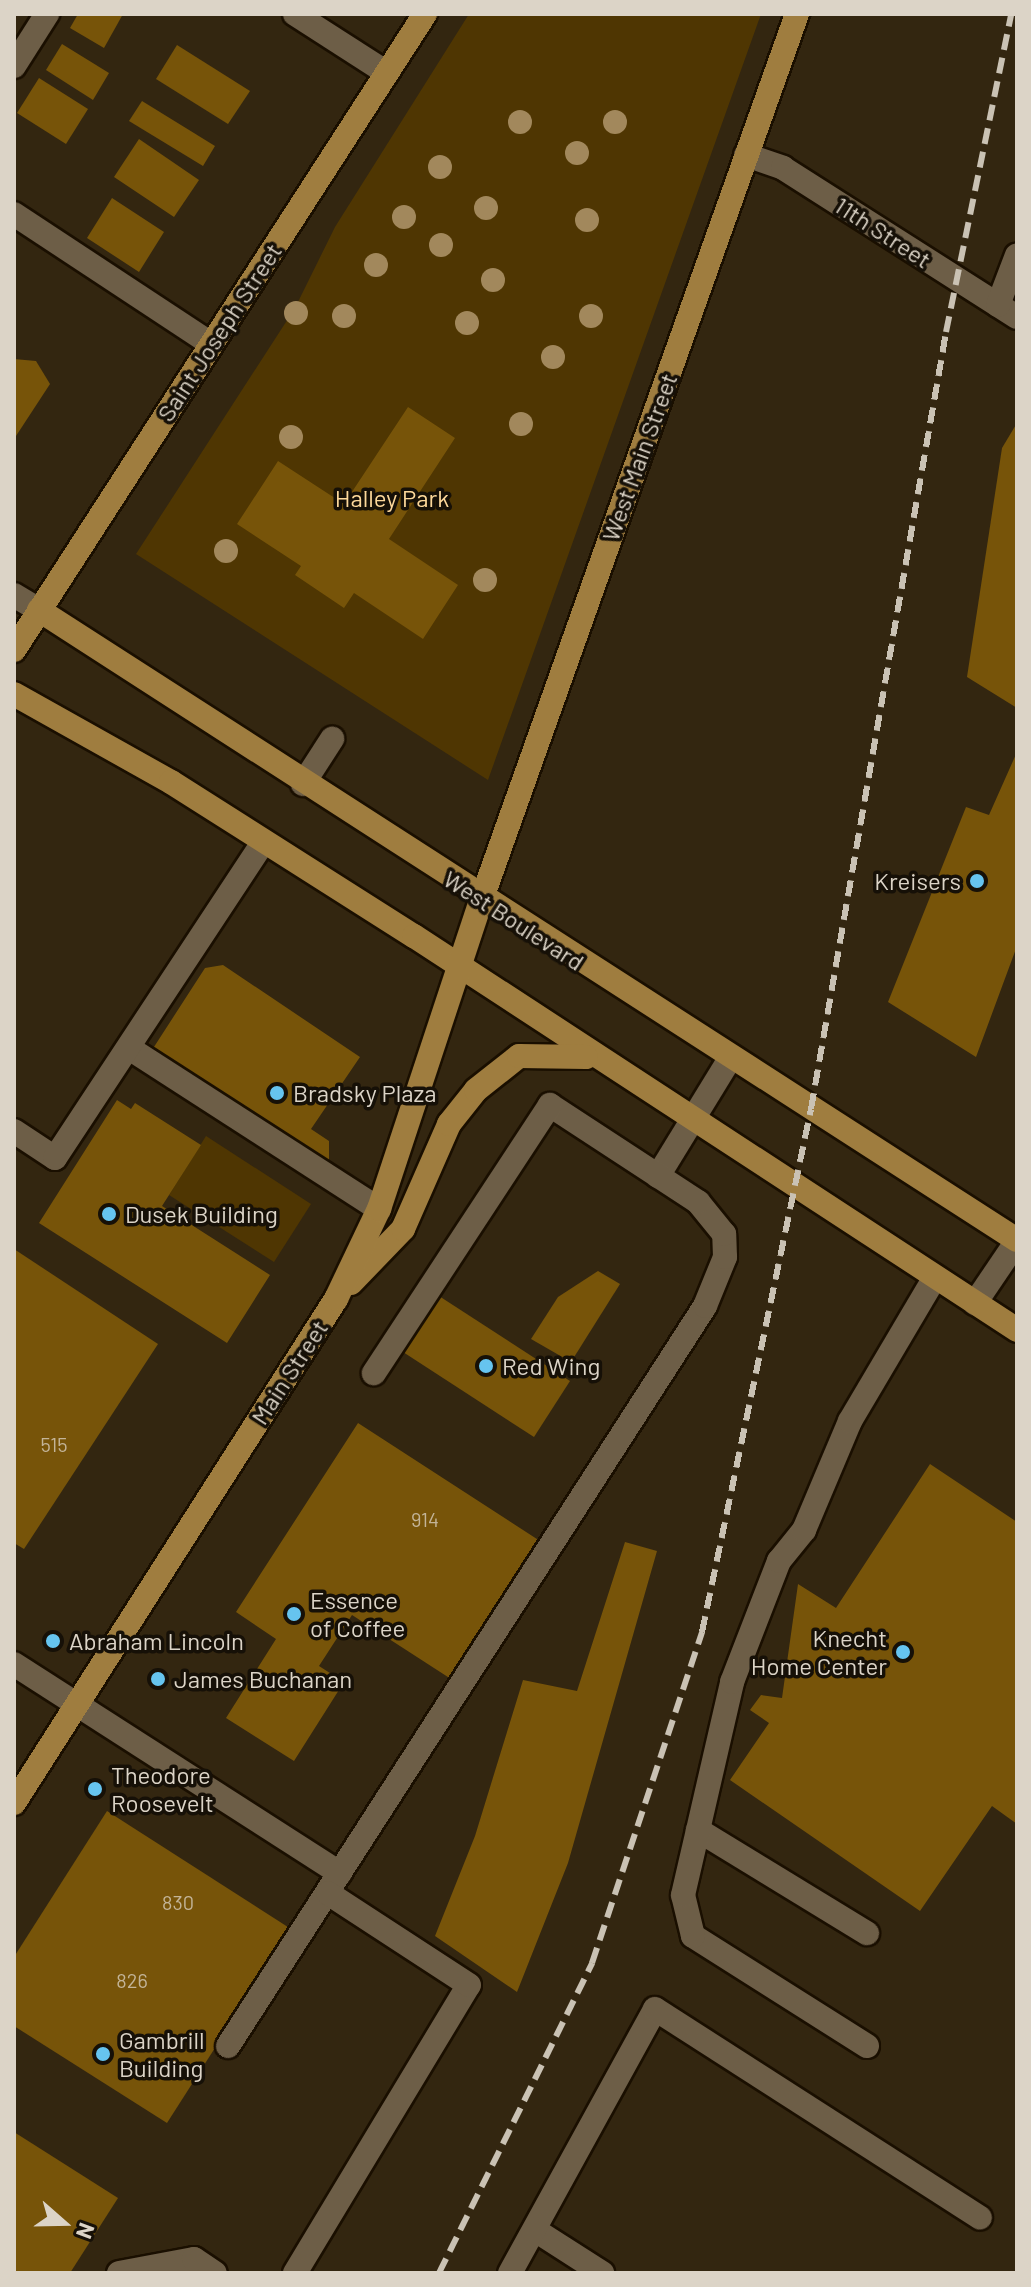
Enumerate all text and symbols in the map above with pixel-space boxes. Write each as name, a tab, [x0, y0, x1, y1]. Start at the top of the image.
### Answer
street label: 11th Street	[830, 190, 936, 274]
street label: Saint Joseph Street	[151, 238, 287, 426]
street label: West Main Street	[595, 369, 683, 545]
park label: Halley Park	[335, 484, 449, 512]
street label: West Boulevard	[438, 864, 590, 976]
place label: Kreisers	[874, 867, 961, 895]
marker: Kreisers	[968, 872, 986, 890]
place label: Bradsky Plaza	[293, 1079, 436, 1107]
marker: Bradsky Plaza	[268, 1084, 286, 1102]
place label: Dusek Building	[125, 1200, 278, 1228]
marker: Dusek Building	[100, 1205, 118, 1223]
street label: Main Street	[245, 1314, 333, 1430]
place label: Red Wing	[502, 1352, 600, 1380]
marker: Red Wing	[477, 1357, 495, 1375]
house number: 515	[41, 1432, 67, 1456]
house number: 914	[411, 1507, 439, 1531]
place label: Essence of Coffee	[310, 1586, 405, 1642]
marker: Essence of Coffee	[285, 1605, 303, 1623]
place label: Knecht Home Center	[751, 1624, 887, 1680]
place label: Abraham Lincoln	[69, 1627, 244, 1655]
marker: Abraham Lincoln	[44, 1632, 62, 1650]
marker: Knecht Home Center	[894, 1643, 912, 1661]
place label: James Buchanan	[174, 1665, 352, 1693]
marker: James Buchanan	[149, 1670, 167, 1688]
place label: Theodore Roosevelt	[111, 1761, 214, 1817]
marker: Theodore Roosevelt	[86, 1780, 104, 1798]
house number: 830	[162, 1890, 194, 1914]
house number: 826	[116, 1968, 148, 1992]
place label: Gambrill Building	[119, 2026, 205, 2082]
marker: Gambrill Building	[94, 2045, 112, 2063]
north arrow	[24, 2183, 104, 2263]
text: N	[72, 2220, 101, 2243]

